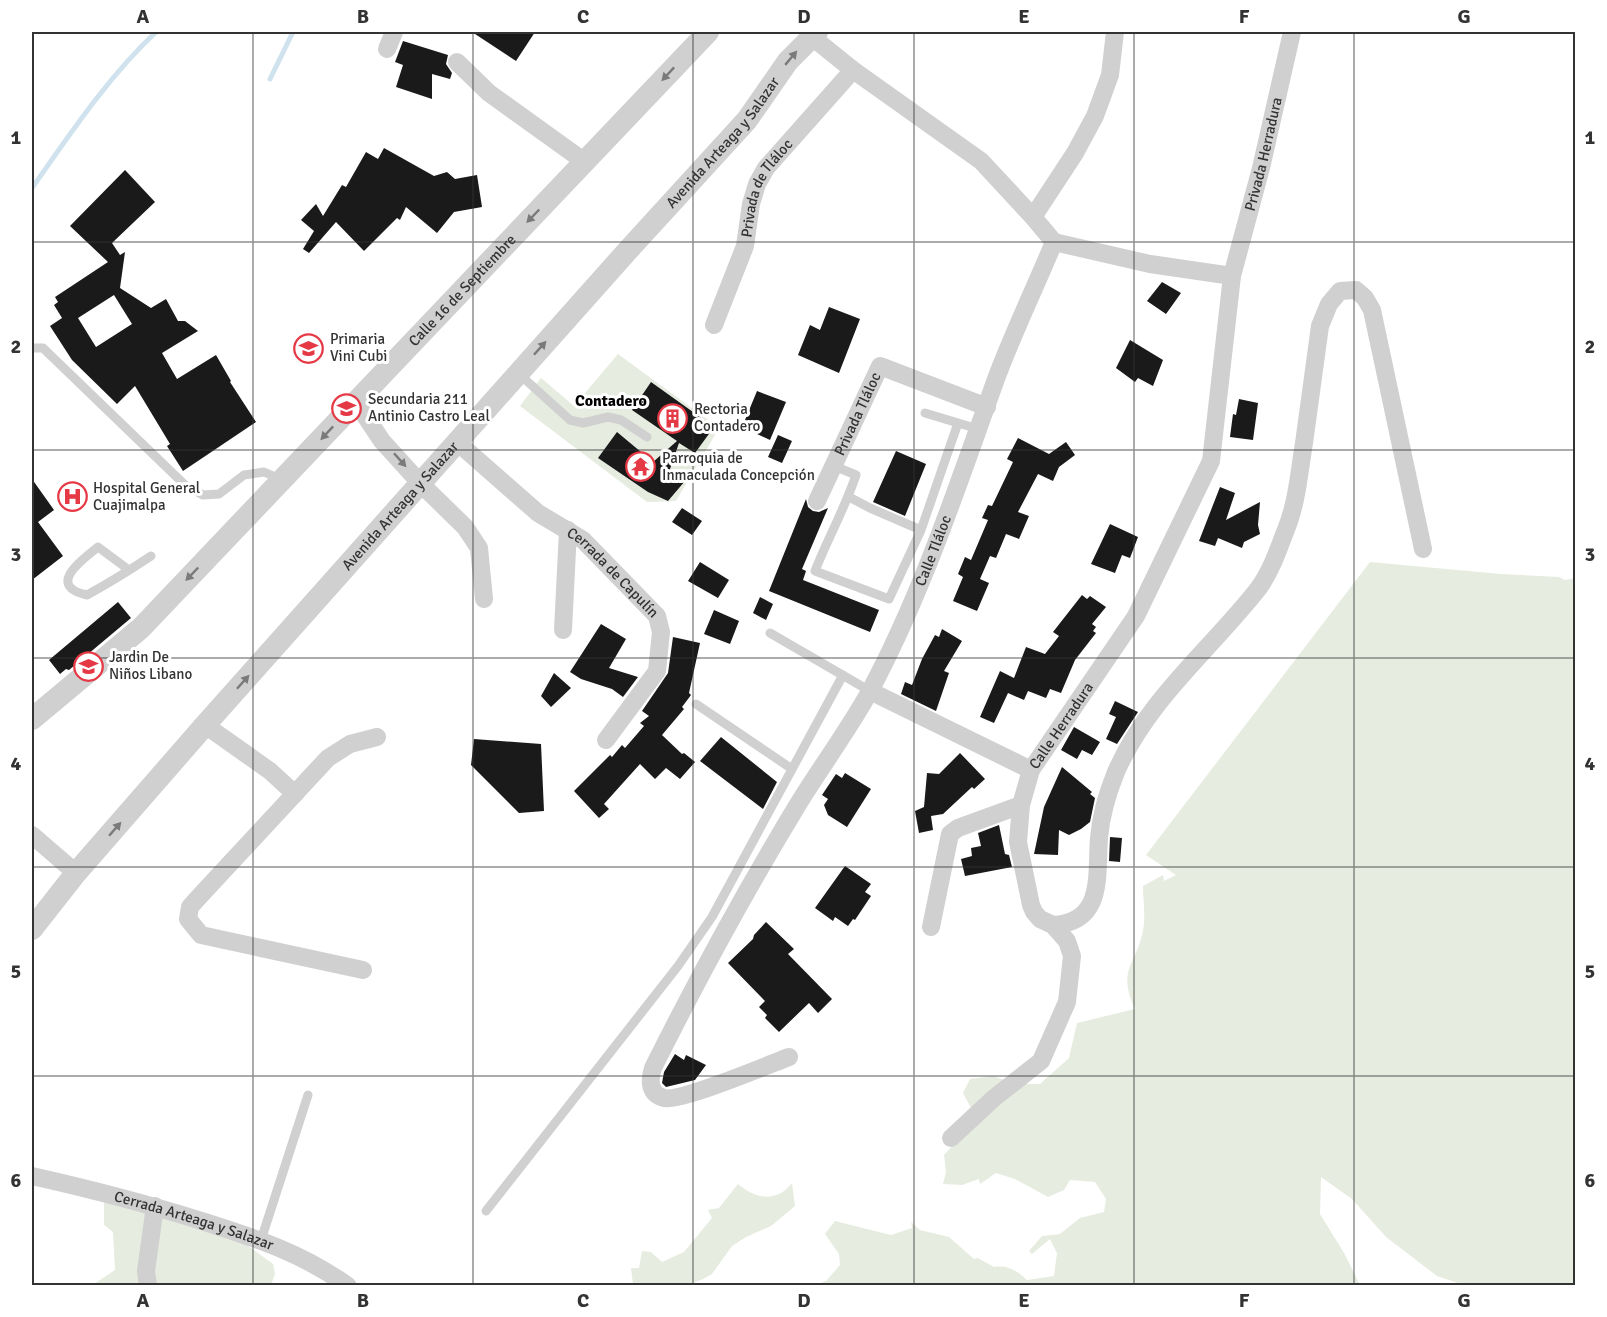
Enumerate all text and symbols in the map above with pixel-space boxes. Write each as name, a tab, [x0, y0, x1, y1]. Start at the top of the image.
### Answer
text: A	[137, 4, 150, 29]
text: B	[357, 4, 369, 29]
text: C	[577, 4, 589, 29]
text: D	[797, 4, 811, 29]
text: E	[1018, 4, 1030, 29]
text: F	[1239, 4, 1250, 29]
text: G	[1457, 4, 1471, 29]
one-way arrow	[785, 50, 798, 66]
one-way arrow	[661, 67, 675, 81]
street label: Avenida Arteaga y Salazar	[662, 73, 783, 212]
street label: Privada Herradura	[1241, 95, 1286, 213]
text: 1	[11, 125, 22, 150]
text: 1	[1585, 125, 1596, 150]
street label: Privada de Tláloc	[737, 135, 796, 239]
one-way arrow	[527, 208, 541, 222]
street label: Calle 16 de Septiembre	[405, 231, 520, 350]
place label: Primaria Vini Cubi	[330, 330, 387, 365]
school or university icon: Primaria Vini Cubi	[293, 332, 325, 364]
text: 2	[11, 334, 21, 359]
text: 2	[1585, 334, 1595, 359]
one-way arrow	[533, 341, 546, 356]
street label: Privada Tláloc	[830, 370, 885, 459]
place label: Secundaria 211 Antinio Castro Leal	[368, 390, 490, 425]
district label: Contadero	[575, 391, 647, 411]
school or university icon: Secundaria 211 Antinio Castro Leal	[331, 392, 363, 424]
place label: Rectoria Contadero	[694, 400, 760, 435]
building icon: Rectoria Contadero	[657, 402, 689, 434]
one-way arrow	[321, 425, 334, 440]
street label: Avenida Arteaga y Salazar	[338, 437, 463, 574]
place label: Parroquia de Inmaculada Concepción	[662, 449, 815, 484]
temple icon: Parroquia de Inmaculada Concepción	[625, 451, 657, 483]
one-way arrow	[393, 453, 407, 468]
place label: Hospital General Cuajimalpa	[93, 479, 200, 514]
hospital icon: Hospital General Cuajimalpa	[56, 481, 88, 513]
street label: Calle Tláloc	[911, 513, 955, 589]
street label: Cerrada de Capulín	[564, 523, 663, 621]
text: 3	[11, 542, 21, 567]
text: 3	[1585, 542, 1595, 567]
one-way arrow	[185, 567, 199, 582]
place label: Jardin De Niños Libano	[109, 648, 192, 683]
school or university icon: Jardin De Niños Libano	[72, 650, 104, 682]
one-way arrow	[236, 675, 249, 690]
street label: Calle Herradura	[1025, 679, 1097, 773]
text: 4	[11, 751, 22, 776]
text: 4	[1585, 751, 1596, 776]
one-way arrow	[108, 822, 121, 837]
text: 5	[11, 959, 21, 984]
text: 5	[1585, 959, 1595, 984]
text: 6	[11, 1168, 22, 1193]
text: 6	[1585, 1168, 1596, 1193]
street label: Cerrada Arteaga y Salazar	[112, 1187, 277, 1254]
text: A	[137, 1288, 150, 1313]
text: B	[357, 1288, 369, 1313]
text: C	[577, 1288, 589, 1313]
text: D	[797, 1288, 811, 1313]
text: E	[1018, 1288, 1030, 1313]
text: F	[1239, 1288, 1250, 1313]
text: G	[1457, 1288, 1471, 1313]

